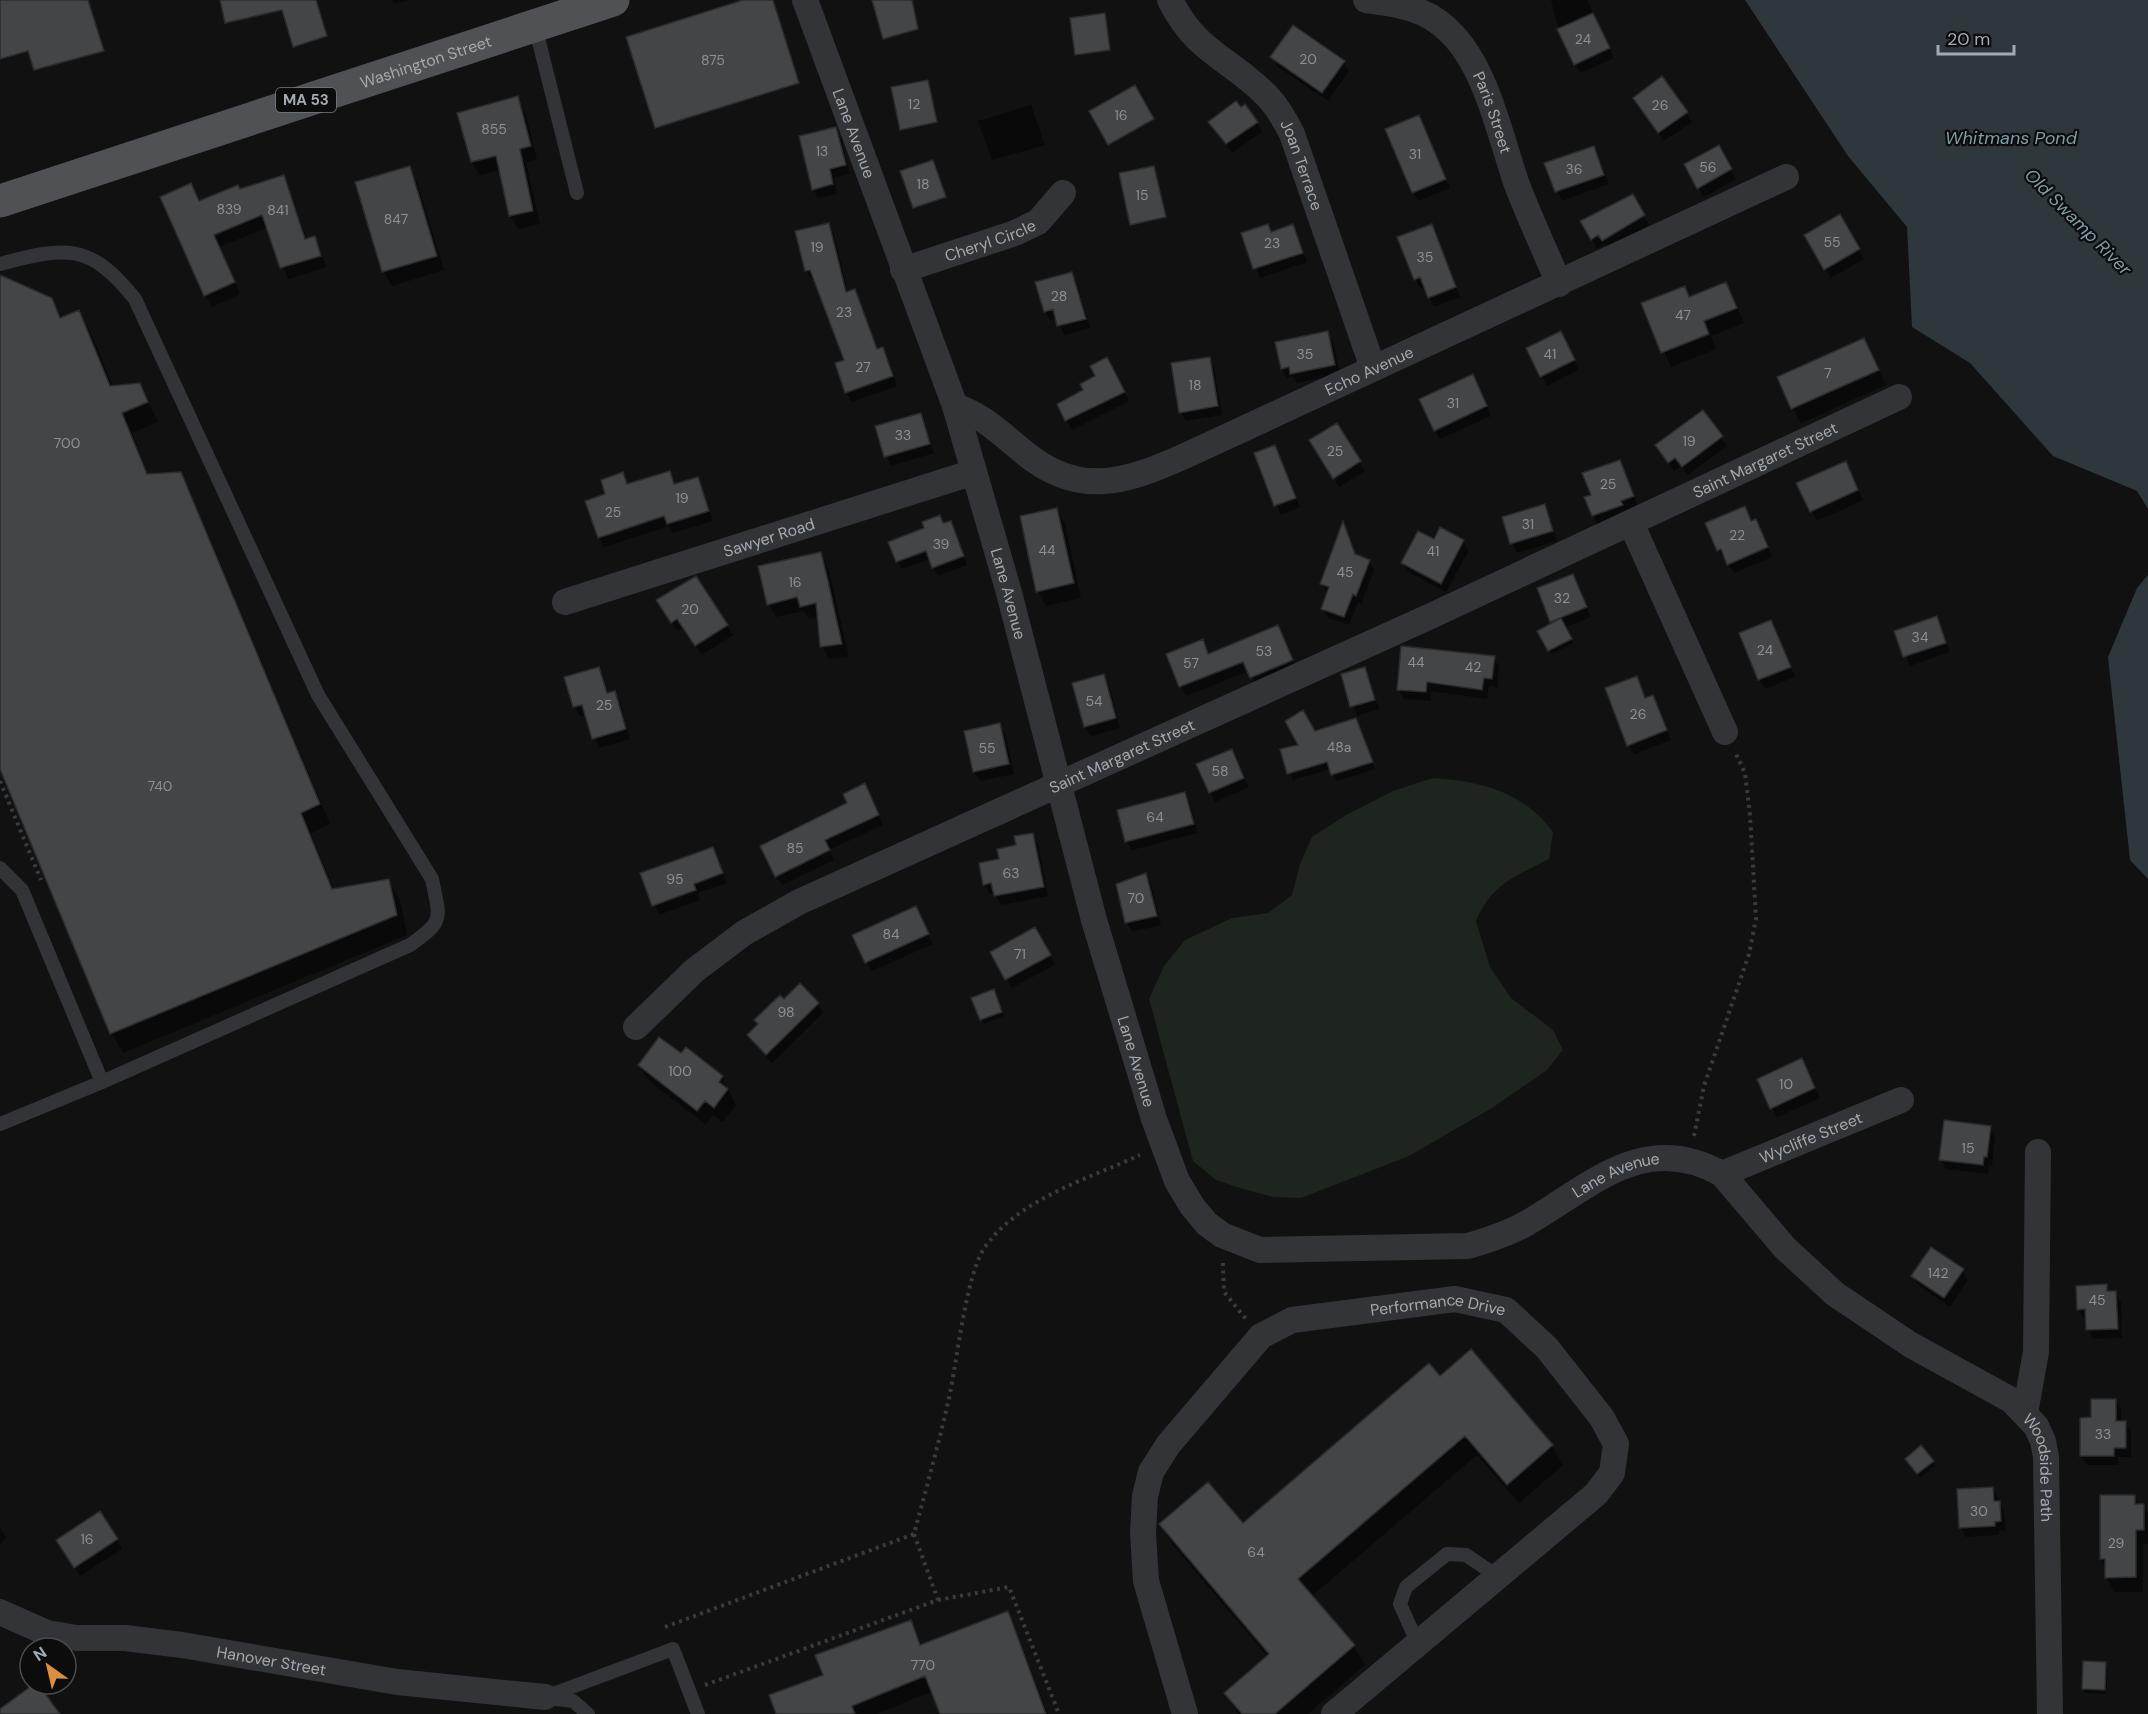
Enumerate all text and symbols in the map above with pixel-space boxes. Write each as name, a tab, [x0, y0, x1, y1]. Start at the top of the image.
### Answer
scale bar	[1938, 18, 2014, 56]
text: 20 m	[1947, 27, 1990, 51]
house number: 24	[1575, 30, 1592, 48]
street label: Washington Street	[357, 31, 494, 93]
house number: 20	[1299, 50, 1317, 68]
house number: 875	[701, 51, 725, 69]
street label: Paris Street	[1468, 68, 1516, 156]
street label: Lane Avenue	[828, 86, 880, 181]
road number: MA 53	[276, 88, 336, 112]
house number: 12	[908, 95, 920, 113]
house number: 26	[1652, 96, 1668, 114]
house number: 16	[1114, 106, 1128, 124]
street label: Joan Terrace	[1275, 116, 1328, 213]
house number: 855	[481, 120, 507, 138]
water label: Whitmans Pond	[1945, 126, 2078, 150]
house number: 13	[816, 142, 828, 160]
house number: 31	[1409, 145, 1421, 163]
house number: 56	[1699, 158, 1717, 176]
house number: 36	[1565, 160, 1583, 178]
water label: Old Swamp River	[2019, 163, 2138, 282]
house number: 18	[917, 175, 929, 193]
house number: 15	[1136, 186, 1148, 204]
house number: 839	[216, 200, 242, 218]
house number: 841	[267, 201, 289, 219]
house number: 847	[384, 210, 408, 228]
street label: Cheryl Circle	[942, 215, 1039, 267]
house number: 55	[1823, 233, 1841, 251]
house number: 23	[1264, 234, 1280, 252]
house number: 19	[810, 238, 824, 256]
house number: 35	[1417, 248, 1433, 266]
house number: 28	[1051, 287, 1067, 305]
house number: 23	[836, 303, 852, 321]
house number: 47	[1675, 306, 1691, 324]
street label: Echo Avenue	[1321, 341, 1417, 401]
house number: 35	[1297, 345, 1313, 363]
house number: 41	[1544, 345, 1556, 363]
house number: 27	[855, 358, 871, 376]
house number: 7	[1824, 364, 1832, 382]
house number: 18	[1189, 376, 1201, 394]
house number: 31	[1447, 394, 1459, 412]
street label: Saint Margaret Street	[1689, 417, 1841, 503]
house number: 33	[895, 426, 911, 444]
house number: 19	[1682, 432, 1696, 450]
house number: 700	[54, 434, 80, 452]
house number: 25	[1327, 442, 1343, 460]
house number: 25	[1600, 475, 1616, 493]
house number: 19	[675, 489, 689, 507]
house number: 25	[605, 503, 621, 521]
street label: Sawyer Road	[721, 513, 817, 562]
house number: 31	[1522, 515, 1534, 533]
house number: 22	[1729, 526, 1745, 544]
house number: 39	[933, 535, 950, 553]
house number: 44	[1039, 541, 1056, 559]
house number: 41	[1427, 542, 1439, 560]
street label: Lane Avenue	[986, 545, 1031, 642]
house number: 45	[1336, 563, 1354, 581]
house number: 16	[788, 573, 802, 591]
house number: 32	[1554, 589, 1570, 607]
house number: 20	[681, 600, 699, 618]
house number: 34	[1912, 628, 1929, 646]
house number: 24	[1757, 641, 1774, 659]
house number: 53	[1256, 642, 1272, 660]
house number: 44	[1408, 653, 1425, 671]
house number: 57	[1183, 654, 1199, 672]
house number: 42	[1465, 658, 1481, 676]
house number: 54	[1085, 692, 1103, 710]
house number: 25	[596, 696, 612, 714]
house number: 26	[1630, 705, 1646, 723]
street label: Saint Margaret Street	[1046, 714, 1198, 798]
house number: 48a	[1327, 738, 1351, 756]
house number: 55	[978, 739, 996, 757]
house number: 58	[1211, 762, 1229, 780]
house number: 740	[148, 777, 172, 795]
house number: 64	[1146, 808, 1164, 826]
house number: 85	[786, 839, 804, 857]
house number: 63	[1002, 864, 1020, 882]
house number: 95	[666, 870, 684, 888]
house number: 70	[1128, 889, 1144, 907]
house number: 84	[882, 925, 900, 943]
house number: 71	[1014, 945, 1026, 963]
house number: 98	[777, 1003, 795, 1021]
street label: Lane Avenue	[1113, 1013, 1160, 1110]
house number: 100	[668, 1062, 692, 1080]
house number: 10	[1779, 1075, 1793, 1093]
street label: Wycliffe Street	[1756, 1107, 1866, 1168]
house number: 15	[1962, 1139, 1974, 1157]
street label: Lane Avenue	[1568, 1148, 1661, 1203]
house number: 142	[1928, 1264, 1948, 1282]
street label: Performance Drive	[1369, 1289, 1508, 1321]
house number: 45	[2088, 1291, 2106, 1309]
street label: Woodside Path	[2018, 1409, 2057, 1522]
house number: 33	[2095, 1425, 2111, 1443]
house number: 30	[1970, 1502, 1988, 1520]
house number: 16	[80, 1530, 94, 1548]
house number: 29	[2108, 1534, 2125, 1552]
house number: 64	[1247, 1543, 1265, 1561]
north arrow	[18, 1636, 78, 1696]
street label: Hanover Street	[215, 1641, 328, 1681]
text: N	[29, 1642, 51, 1666]
house number: 770	[911, 1656, 935, 1674]

